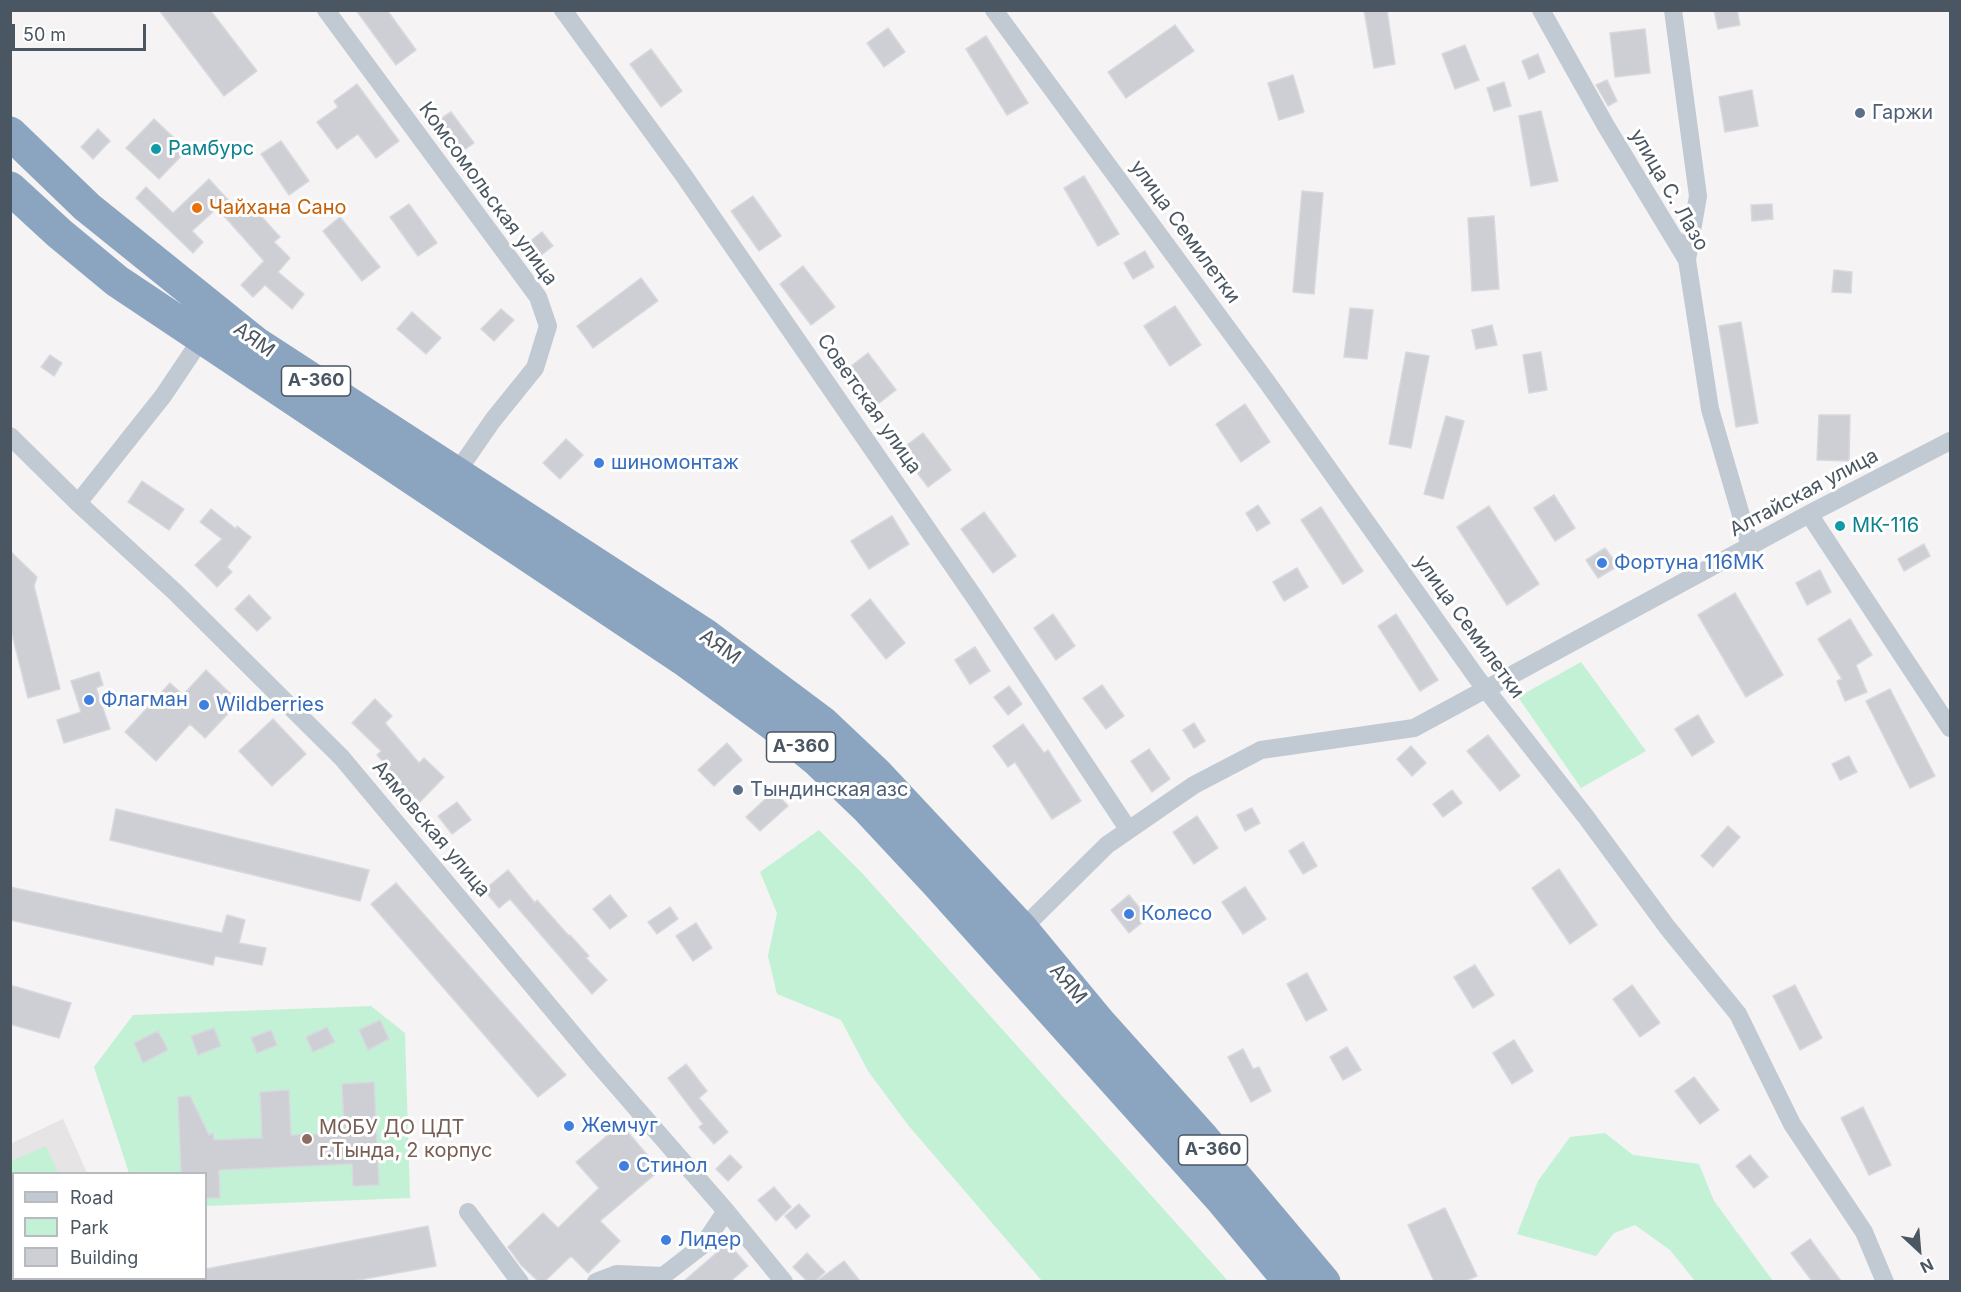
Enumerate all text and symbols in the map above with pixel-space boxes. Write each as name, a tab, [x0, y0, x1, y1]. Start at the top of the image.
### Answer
scale bar	[15, 12, 148, 50]
text: 50 m	[23, 24, 66, 45]
street label: Комсомольская улица	[413, 98, 563, 290]
place label: Гаржи	[1872, 101, 1933, 125]
marker: Гаржи	[1853, 106, 1867, 120]
street label: улица С. Лазо	[1624, 125, 1714, 255]
place label: Рамбурс	[168, 137, 254, 161]
marker: Рамбурс	[149, 142, 163, 156]
street label: улица Семилетки	[1125, 156, 1245, 308]
place label: Чайхана Сано	[209, 196, 347, 220]
marker: Чайхана Сано	[190, 201, 204, 215]
street label: АЯМ	[229, 317, 279, 363]
street label: Советская улица	[812, 329, 926, 479]
road number: А-360	[282, 366, 350, 396]
street label: Алтайская улица	[1726, 444, 1882, 542]
place label: шиномонтаж	[611, 451, 739, 475]
marker: шиномонтаж	[592, 456, 606, 470]
place label: МК-116	[1852, 514, 1919, 538]
marker: МК-116	[1833, 519, 1847, 533]
street label: улица Семилетки	[1409, 551, 1529, 703]
place label: Фортуна 116МК	[1614, 551, 1765, 575]
marker: Фортуна 116МК	[1595, 556, 1609, 570]
street label: АЯМ	[695, 624, 745, 670]
place label: Флагман	[101, 688, 188, 712]
marker: Флагман	[82, 693, 96, 707]
place label: Wildberries	[216, 693, 324, 717]
marker: Wildberries	[197, 698, 211, 712]
road number: А-360	[766, 732, 836, 762]
street label: Аямовская улица	[367, 756, 495, 902]
place label: Тындинская азс	[750, 778, 908, 802]
marker: Тындинская азс	[731, 783, 745, 797]
place label: Колесо	[1141, 902, 1212, 926]
marker: Колесо	[1122, 907, 1136, 921]
street label: АЯМ	[1044, 959, 1092, 1009]
place label: Жемчуг	[581, 1114, 658, 1138]
place label: МОБУ ДО ЦДТ г.Тында, 2 корпус	[319, 1116, 492, 1163]
marker: Жемчуг	[562, 1119, 576, 1133]
marker: МОБУ ДО ЦДТ г.Тында, 2 корпус	[300, 1132, 314, 1146]
road number: А-360	[1178, 1135, 1248, 1165]
place label: Стинол	[636, 1154, 707, 1178]
marker: Стинол	[617, 1159, 631, 1173]
legend	[12, 1172, 207, 1280]
text: Road	[70, 1187, 113, 1208]
text: Park	[70, 1217, 109, 1238]
north arrow	[1889, 1220, 1949, 1280]
place label: Лидер	[678, 1228, 741, 1252]
marker: Лидер	[659, 1233, 673, 1247]
text: Building	[70, 1247, 138, 1268]
text: N	[1917, 1255, 1937, 1278]

